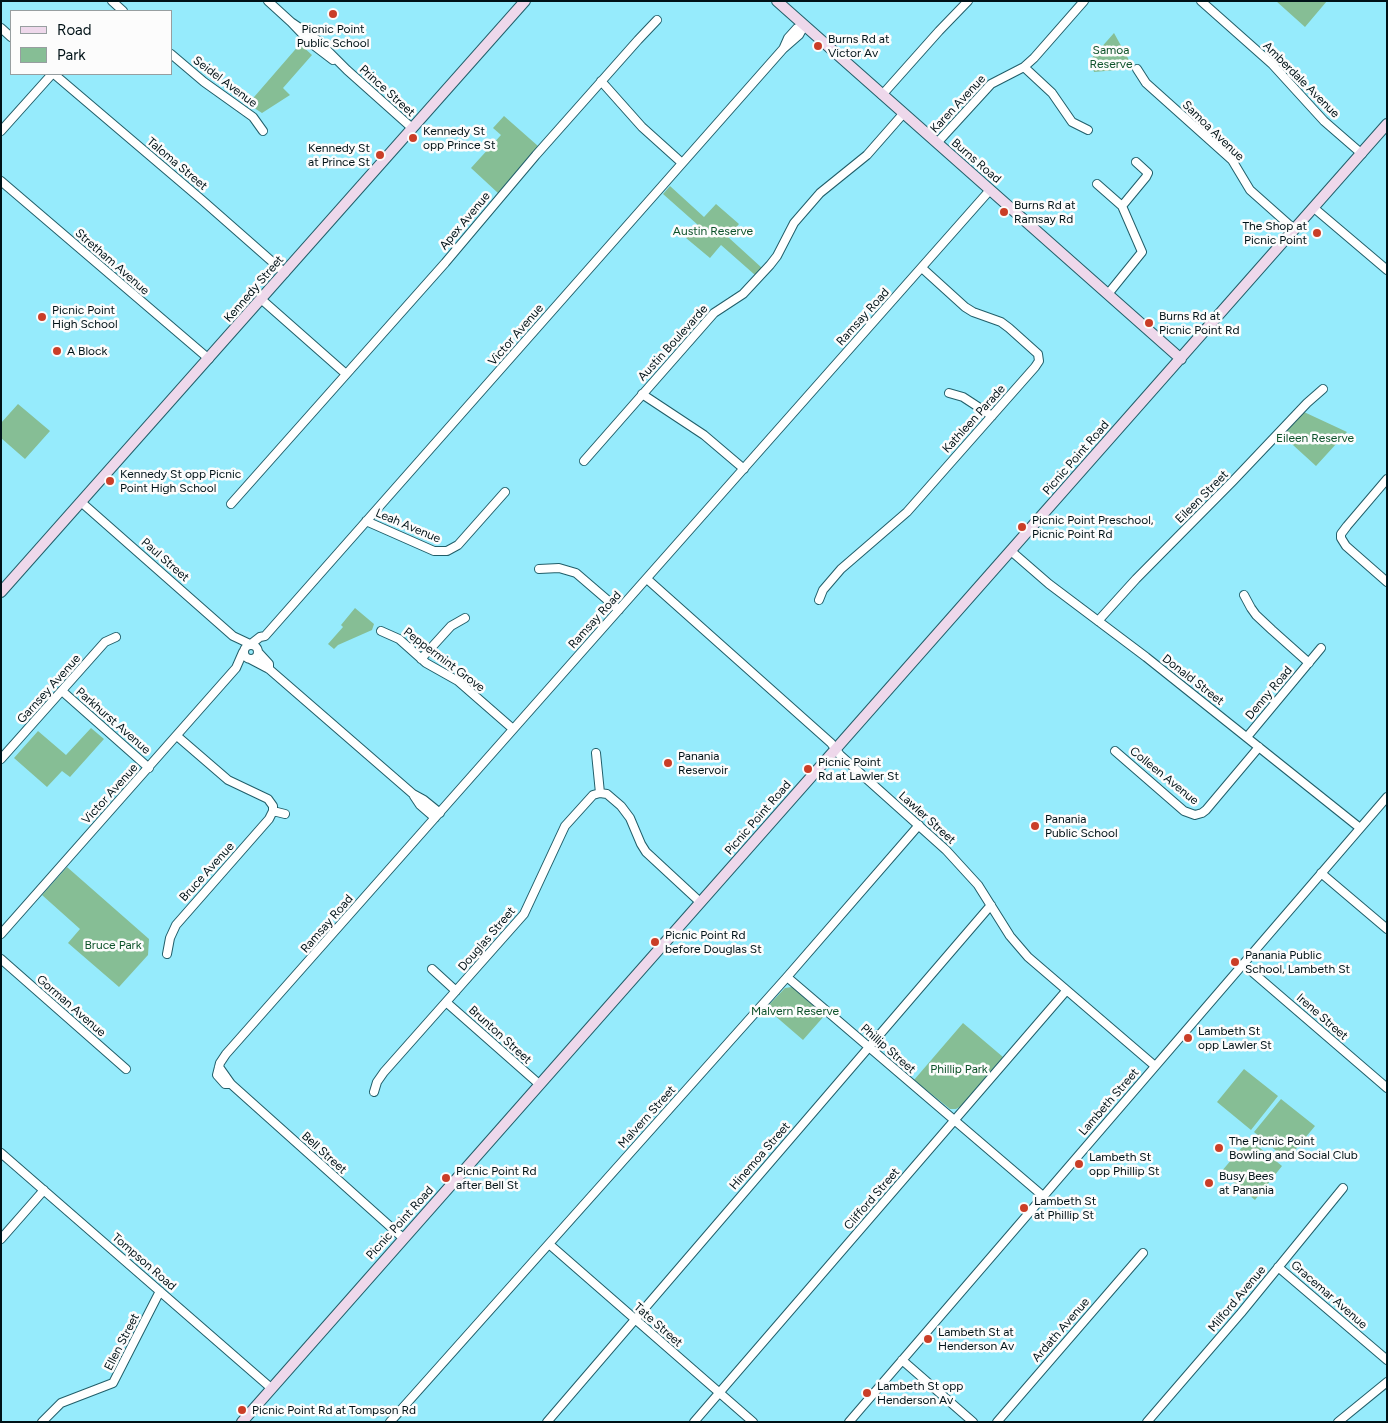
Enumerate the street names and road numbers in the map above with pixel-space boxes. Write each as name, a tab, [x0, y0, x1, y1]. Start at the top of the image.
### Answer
street label: Amberdale Avenue	[1260, 39, 1342, 121]
street label: Seidel Avenue	[190, 53, 260, 111]
street label: Prince Street	[356, 62, 418, 120]
street label: Karen Avenue	[927, 72, 989, 136]
street label: Samoa Avenue	[1179, 98, 1247, 164]
street label: Taloma Street	[144, 135, 210, 193]
street label: Burns Road	[948, 136, 1004, 186]
street label: Apex Avenue	[437, 189, 493, 253]
street label: Stretham Avenue	[72, 226, 152, 298]
street label: Kennedy Street	[221, 253, 287, 325]
street label: Ramsay Road	[833, 285, 893, 349]
street label: Victor Avenue	[485, 301, 547, 369]
street label: Austin Boulevarde	[635, 302, 711, 384]
street label: Kathleen Parade	[940, 382, 1008, 456]
street label: Picnic Point Road	[1040, 418, 1112, 498]
street label: Eileen Street	[1173, 468, 1231, 526]
street label: Leah Avenue	[373, 506, 443, 546]
street label: Paul Street	[138, 535, 192, 585]
street label: Ramsay Road	[565, 588, 625, 652]
street label: Peppermint Grove	[401, 625, 487, 695]
street label: Donald Street	[1159, 651, 1227, 709]
street label: Garnsey Avenue	[14, 652, 84, 726]
street label: Denny Road	[1243, 663, 1295, 723]
street label: Parkhurst Avenue	[73, 685, 153, 757]
street label: Colleen Avenue	[1127, 744, 1201, 808]
street label: Victor Avenue	[79, 761, 141, 827]
street label: Picnic Point Road	[722, 778, 794, 858]
street label: Lawler Street	[896, 789, 958, 847]
street label: Bruce Avenue	[177, 839, 237, 905]
street label: Ramsay Road	[298, 892, 356, 956]
street label: Douglas Street	[455, 904, 519, 974]
street label: Gorman Avenue	[34, 972, 108, 1040]
street label: Irene Street	[1293, 991, 1351, 1043]
street label: Brunton Street	[466, 1003, 534, 1067]
street label: Phillip Street	[858, 1021, 918, 1077]
street label: Lambeth Street	[1076, 1066, 1142, 1138]
street label: Malvern Street	[615, 1083, 679, 1151]
street label: Hinemoa Street	[727, 1119, 793, 1193]
street label: Bell Street	[298, 1129, 350, 1177]
street label: Clifford Street	[841, 1165, 903, 1233]
street label: Picnic Point Road	[363, 1183, 437, 1263]
street label: Tompson Road	[109, 1230, 179, 1294]
street label: Gracemar Avenue	[1288, 1258, 1370, 1332]
street label: Milford Avenue	[1205, 1263, 1269, 1335]
street label: Ardath Avenue	[1029, 1295, 1093, 1365]
street label: Tate Street	[631, 1300, 685, 1350]
street label: Ellen Street	[101, 1311, 143, 1373]

